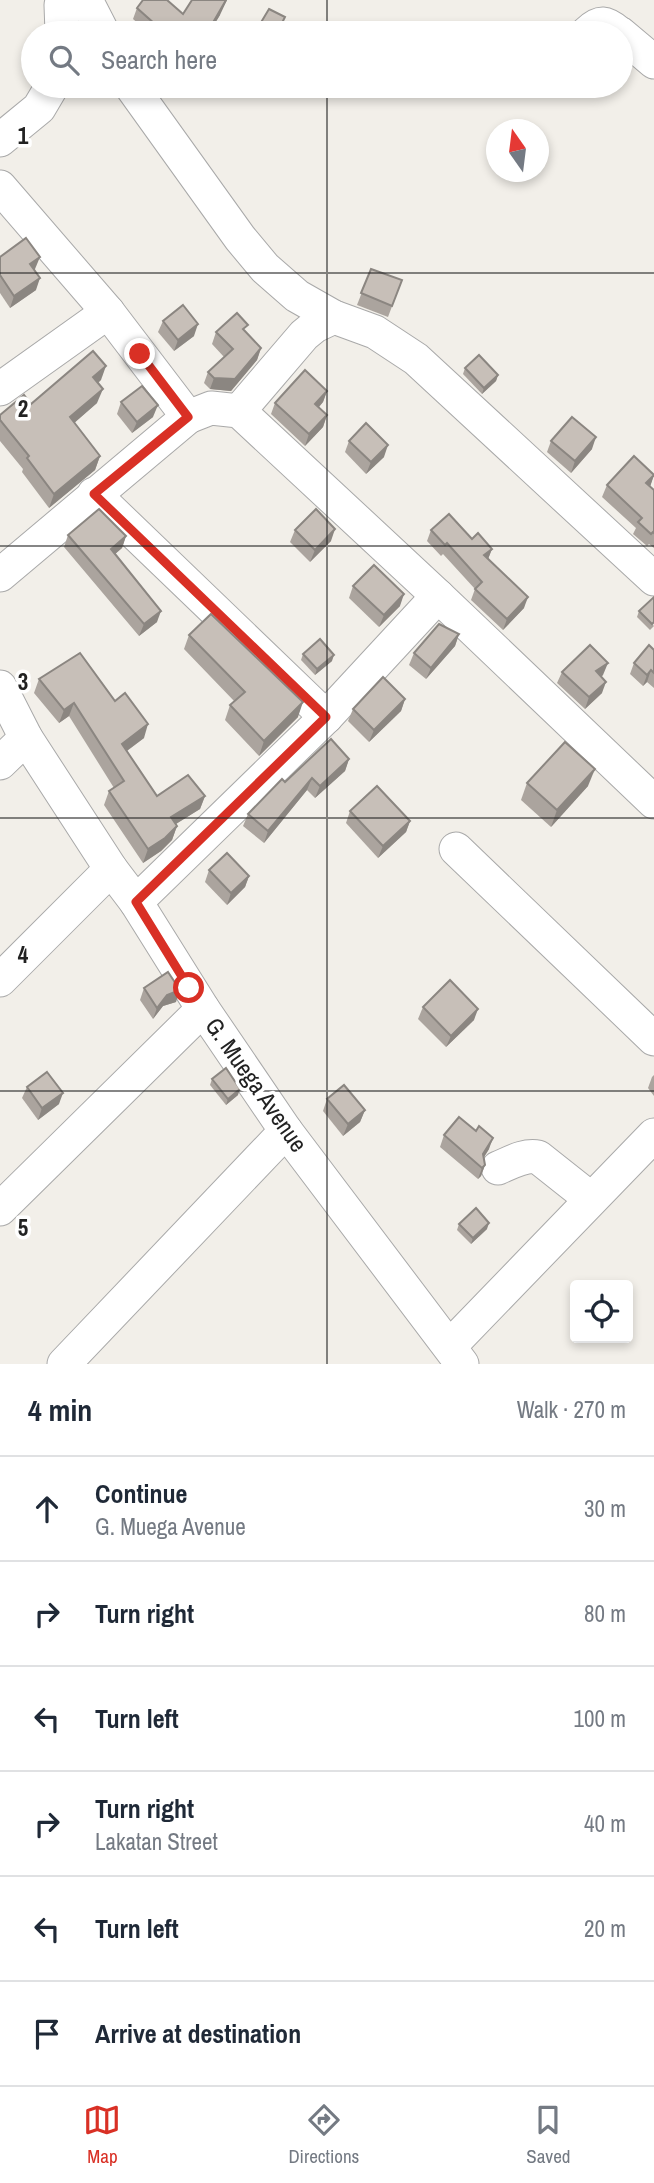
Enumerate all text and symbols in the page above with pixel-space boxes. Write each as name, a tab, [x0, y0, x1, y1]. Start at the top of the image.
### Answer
search box	[21, 21, 633, 98]
icon: search	[45, 41, 83, 79]
text: Search here	[101, 42, 217, 77]
north arrow	[486, 119, 549, 182]
text: 1	[18, 120, 29, 151]
route end	[124, 338, 155, 369]
text: 2	[18, 393, 28, 424]
text: 3	[18, 666, 28, 697]
text: 4	[18, 939, 29, 970]
route start	[173, 972, 204, 1003]
street label: G. Muega Avenue	[199, 1011, 315, 1158]
text: 5	[18, 1212, 28, 1243]
map controls	[570, 1280, 633, 1343]
button: locate	[570, 1280, 633, 1343]
text: 4 min	[28, 1390, 92, 1430]
text: Walk · 270 m	[517, 1394, 626, 1425]
text: Continue	[95, 1476, 187, 1511]
icon: ahead	[28, 1490, 66, 1528]
text: 30 m	[584, 1493, 626, 1524]
text: G. Muega Avenue	[95, 1511, 246, 1542]
icon: right	[28, 1595, 66, 1633]
text: Turn right	[95, 1596, 194, 1631]
text: 80 m	[584, 1598, 626, 1629]
icon: left	[28, 1700, 66, 1738]
text: Turn left	[95, 1701, 179, 1736]
text: 100 m	[574, 1703, 626, 1734]
text: Turn right	[95, 1791, 194, 1826]
icon: right	[28, 1805, 66, 1843]
text: 40 m	[584, 1808, 626, 1839]
text: Lakatan Street	[95, 1826, 218, 1857]
icon: left	[28, 1910, 66, 1948]
text: Turn left	[95, 1911, 179, 1946]
text: 20 m	[584, 1913, 626, 1944]
icon: arrive	[28, 2015, 66, 2053]
text: Arrive at destination	[95, 2016, 301, 2051]
tab: Map	[83, 2101, 121, 2169]
tab: Directions	[288, 2101, 359, 2169]
tab: Saved	[526, 2101, 571, 2169]

